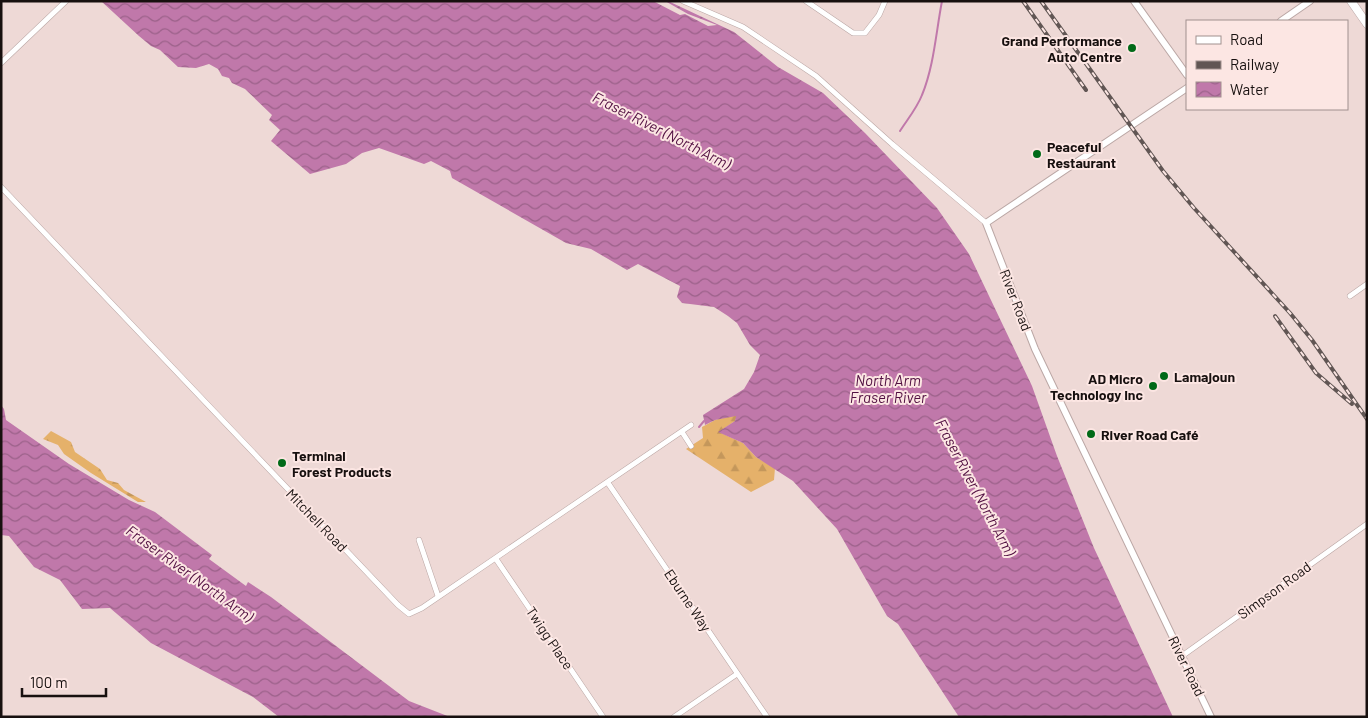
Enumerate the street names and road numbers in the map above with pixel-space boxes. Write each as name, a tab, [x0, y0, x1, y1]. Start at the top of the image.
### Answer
street label: River Road	[996, 267, 1036, 333]
street label: Mitchell Road	[283, 485, 351, 555]
street label: Simpson Road	[1234, 558, 1314, 622]
street label: Eburne Way	[661, 566, 715, 635]
street label: Twigg Place	[523, 603, 577, 673]
street label: River Road	[1165, 633, 1209, 699]

